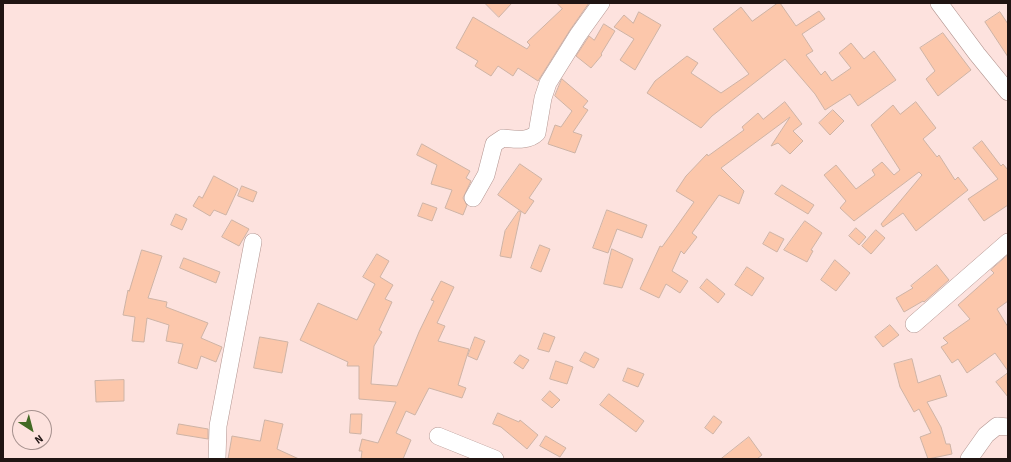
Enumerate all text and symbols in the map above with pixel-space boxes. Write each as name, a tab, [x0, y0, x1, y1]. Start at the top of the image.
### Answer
north arrow	[12, 410, 52, 450]
text: N	[31, 431, 46, 448]

